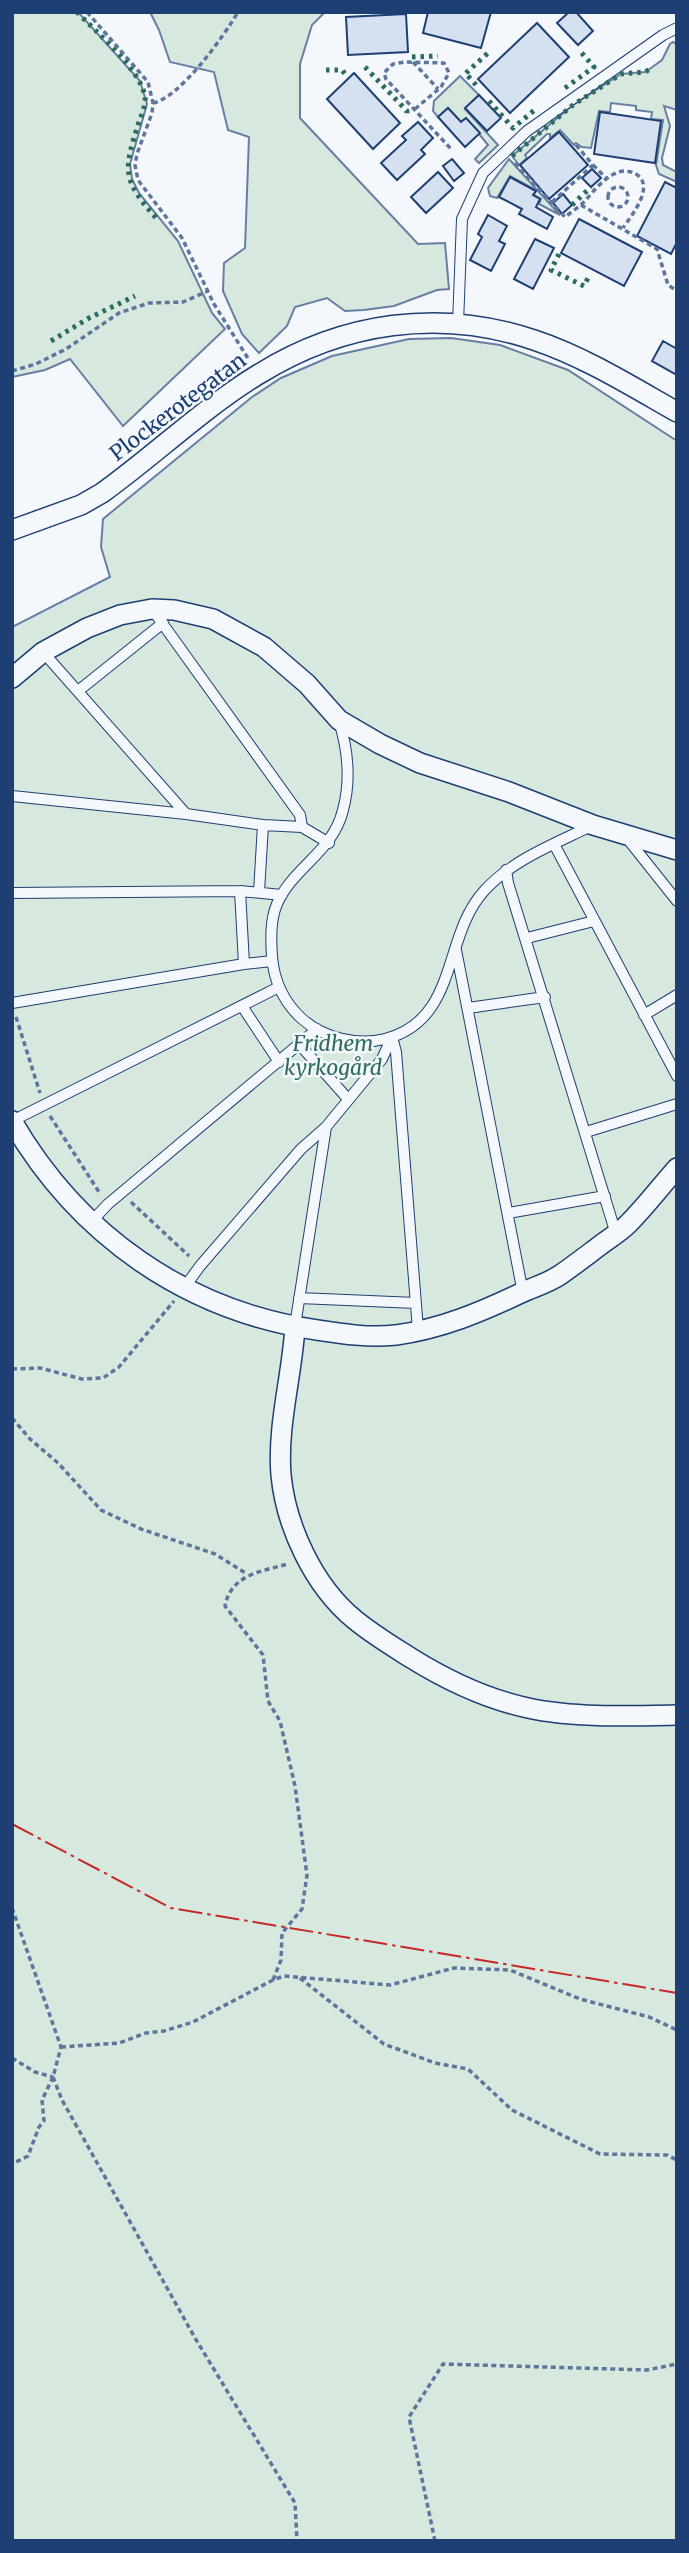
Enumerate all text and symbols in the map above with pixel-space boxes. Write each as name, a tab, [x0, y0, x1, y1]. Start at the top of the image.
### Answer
street label: Plockerotegatan	[104, 346, 251, 467]
park label: Fridhem kyrkogård	[284, 1030, 382, 1081]

